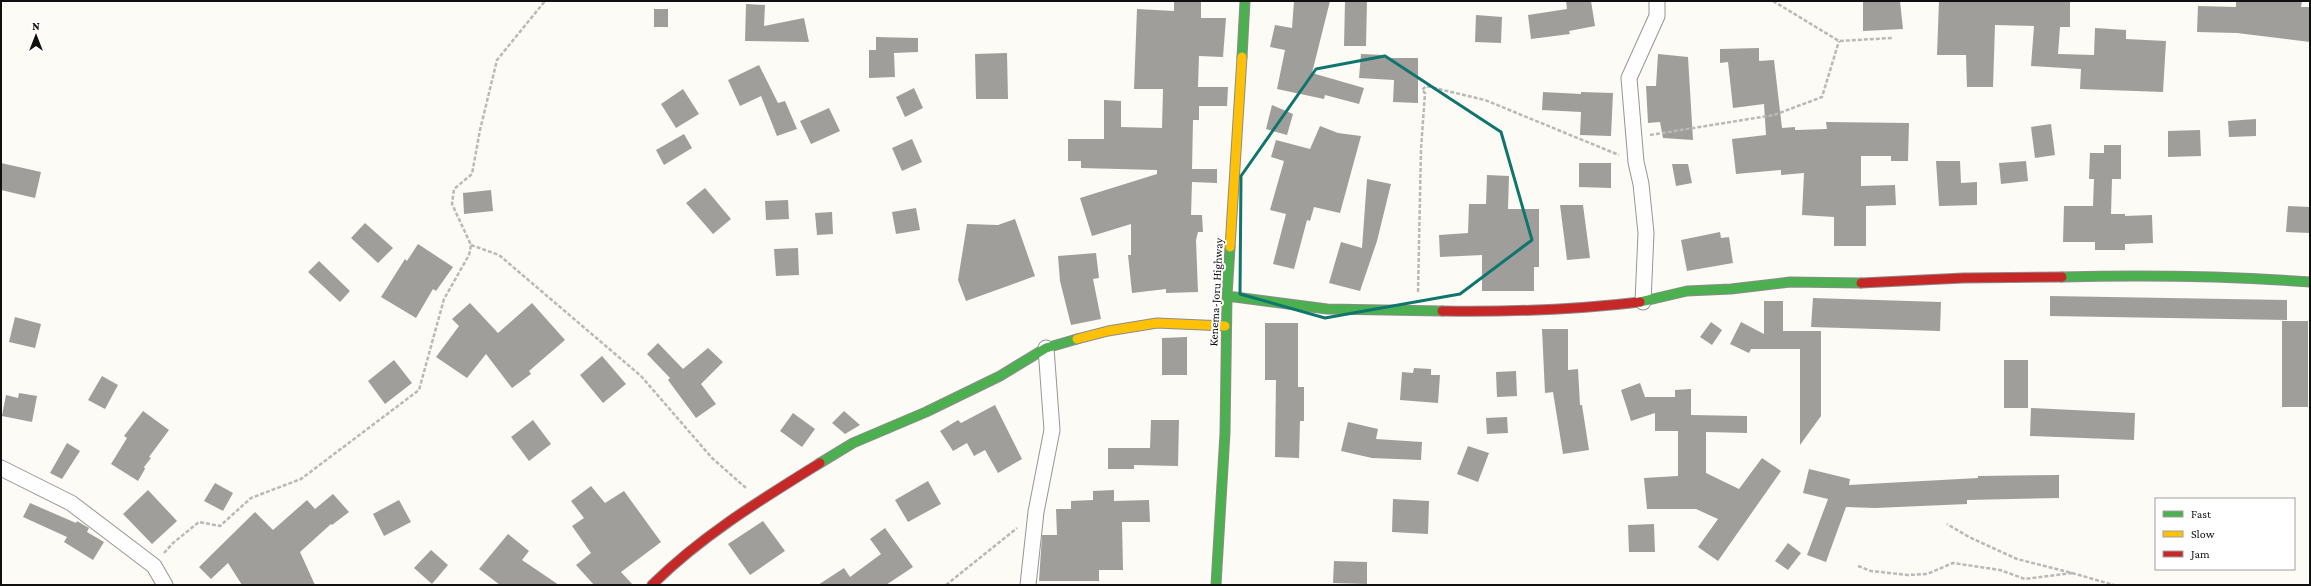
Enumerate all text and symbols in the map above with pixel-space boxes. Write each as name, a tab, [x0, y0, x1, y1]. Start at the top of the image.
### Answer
north arrow	[16, 16, 56, 56]
text: N	[32, 20, 40, 32]
street label: Kenema-Joru Highway	[1206, 237, 1226, 347]
legend	[2155, 498, 2295, 570]
text: Fast	[2191, 507, 2212, 521]
text: Slow	[2191, 527, 2215, 541]
text: Jam	[2190, 547, 2210, 561]

